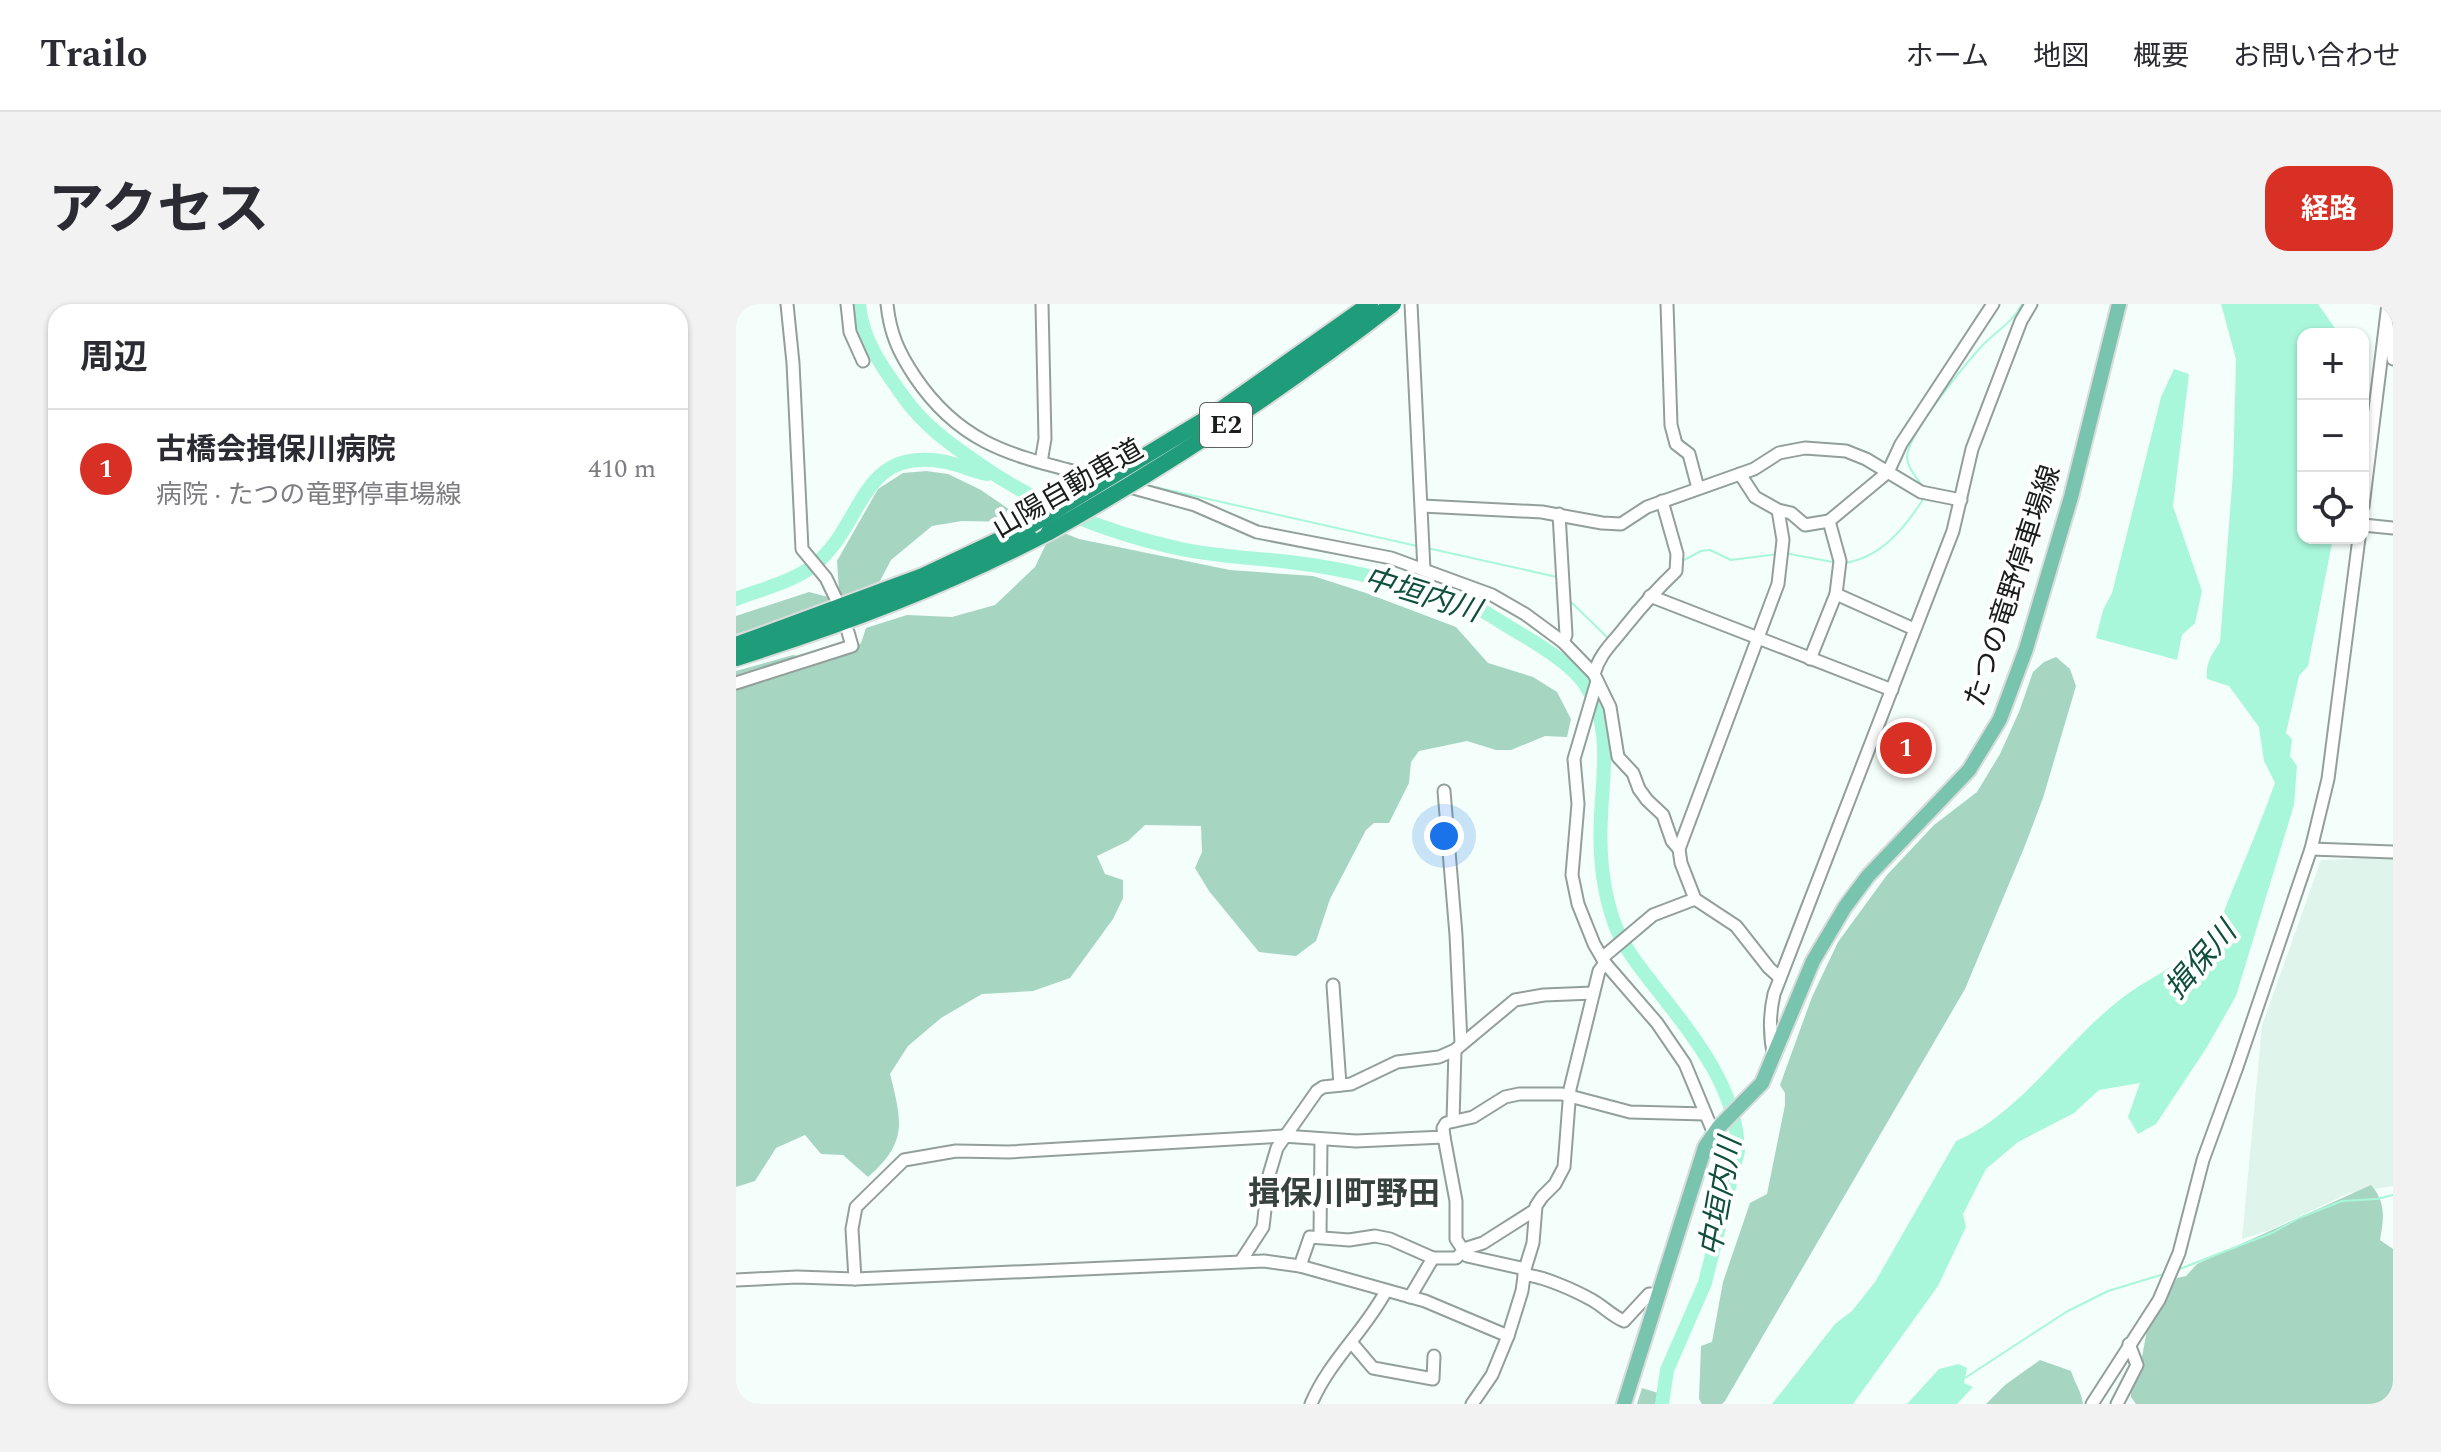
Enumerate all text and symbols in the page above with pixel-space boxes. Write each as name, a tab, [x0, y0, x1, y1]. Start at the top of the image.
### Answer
text: Trailo	[40, 26, 147, 84]
text: ホーム	[1906, 35, 1989, 78]
text: 地図	[2033, 35, 2089, 78]
text: 概要	[2133, 35, 2189, 78]
text: お問い合わせ	[2233, 35, 2401, 78]
button: 経路	[2265, 166, 2393, 251]
text: アクセス	[48, 169, 269, 254]
map controls	[2297, 328, 2369, 544]
button: +	[2297, 328, 2369, 400]
text: 周辺	[80, 332, 148, 384]
button: −	[2297, 400, 2369, 472]
road number: E2	[1200, 403, 1252, 447]
text: 古橋会揖保川病院	[156, 427, 396, 473]
street label: 山陽自動車道	[984, 428, 1152, 550]
text: 1	[99, 449, 113, 489]
text: 410 m	[588, 449, 656, 489]
street label: たつの竜野停車場線	[1954, 460, 2072, 712]
button: locate	[2297, 472, 2369, 544]
text: 病院 · たつの竜野停車場線	[156, 475, 462, 515]
water label: 中垣内川	[1358, 555, 1489, 635]
pin: 1	[1880, 718, 1932, 778]
your location	[1424, 816, 1464, 856]
water label: 揖保川	[2154, 910, 2250, 1010]
water label: 中垣内川	[1688, 1131, 1755, 1260]
district label: 揖保川町野田	[1248, 1170, 1440, 1219]

